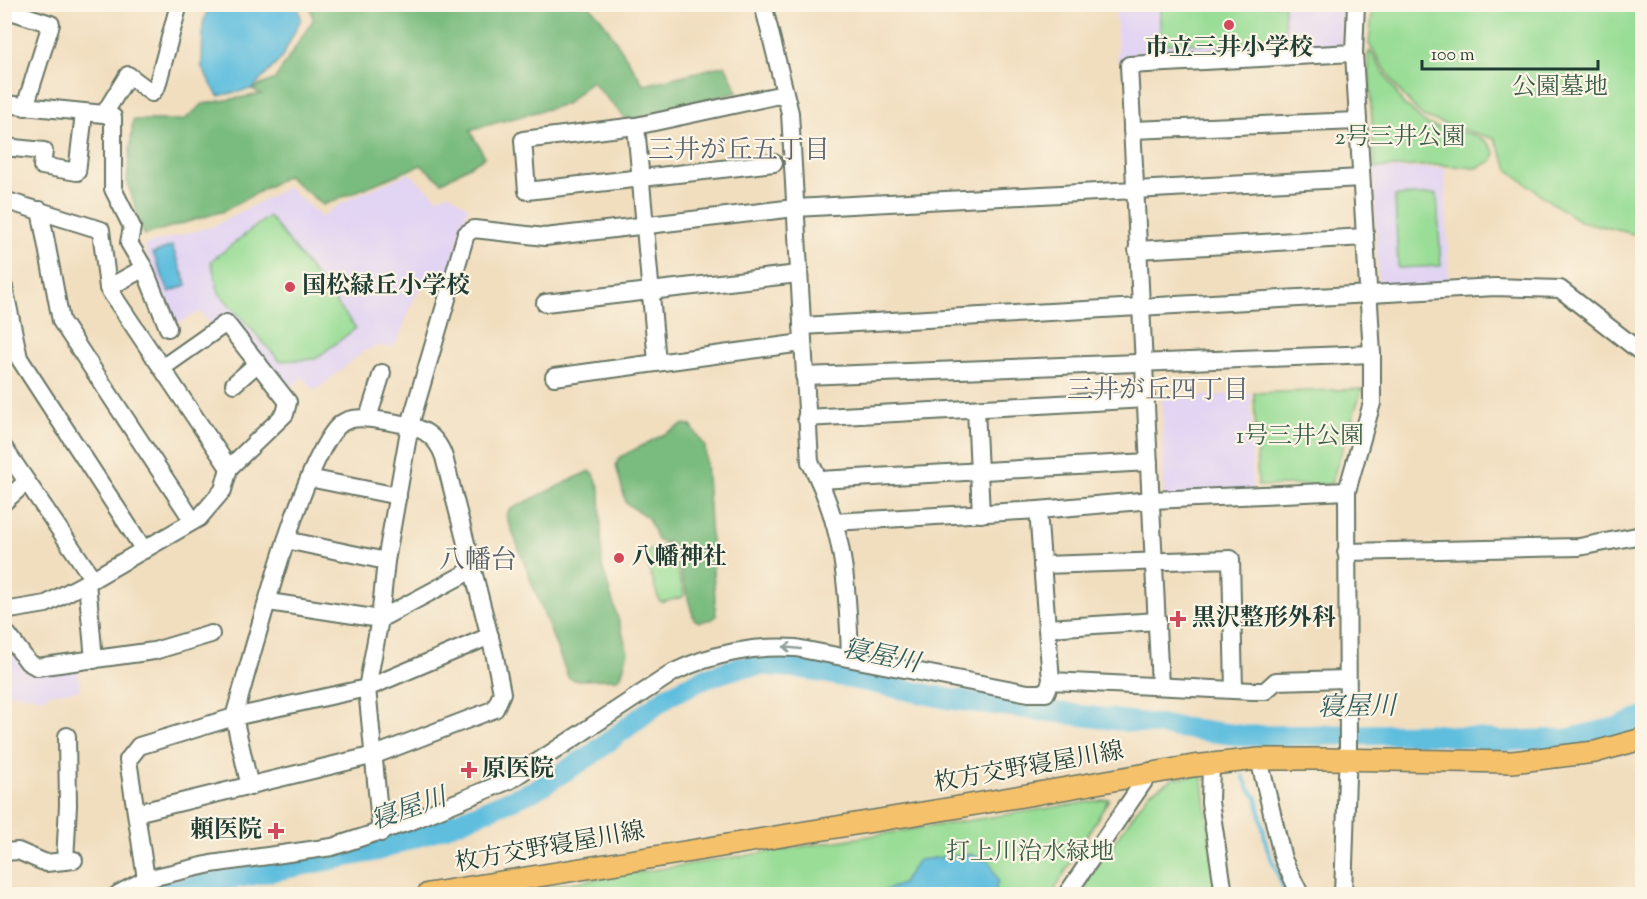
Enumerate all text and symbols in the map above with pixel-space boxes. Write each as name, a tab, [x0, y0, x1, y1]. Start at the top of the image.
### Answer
marker: 市立三井小学校	[1222, 18, 1236, 32]
place label: 市立三井小学校	[1145, 32, 1313, 66]
scale bar	[1422, 33, 1598, 71]
text: 100 m	[1431, 43, 1475, 69]
park label: 公園墓地	[1512, 71, 1608, 105]
park label: 2号三井公園	[1334, 121, 1466, 155]
district label: 三井が丘五丁目	[648, 133, 830, 170]
place label: 国松緑丘小学校	[302, 270, 470, 304]
marker: 国松緑丘小学校	[283, 280, 297, 294]
district label: 三井が丘四丁目	[1067, 373, 1249, 410]
park label: 1号三井公園	[1236, 420, 1364, 454]
place label: 八幡神社	[631, 541, 727, 575]
district label: 八幡台	[439, 543, 517, 580]
marker: 八幡神社	[612, 551, 626, 565]
place label: 黒沢整形外科	[1192, 602, 1336, 636]
marker: 黒沢整形外科	[1169, 610, 1187, 628]
water label: 寝屋川	[839, 631, 926, 684]
one-way arrow	[783, 642, 803, 653]
water label: 寝屋川	[1318, 689, 1399, 727]
street label: 枚方交野寝屋川線	[932, 735, 1126, 801]
place label: 原医院	[482, 753, 554, 787]
marker: 原医院	[460, 761, 478, 779]
water label: 寝屋川	[366, 779, 455, 840]
place label: 頼医院	[190, 814, 262, 848]
street label: 枚方交野寝屋川線	[453, 815, 647, 881]
marker: 頼医院	[267, 822, 285, 840]
park label: 打上川治水緑地	[946, 836, 1114, 870]

